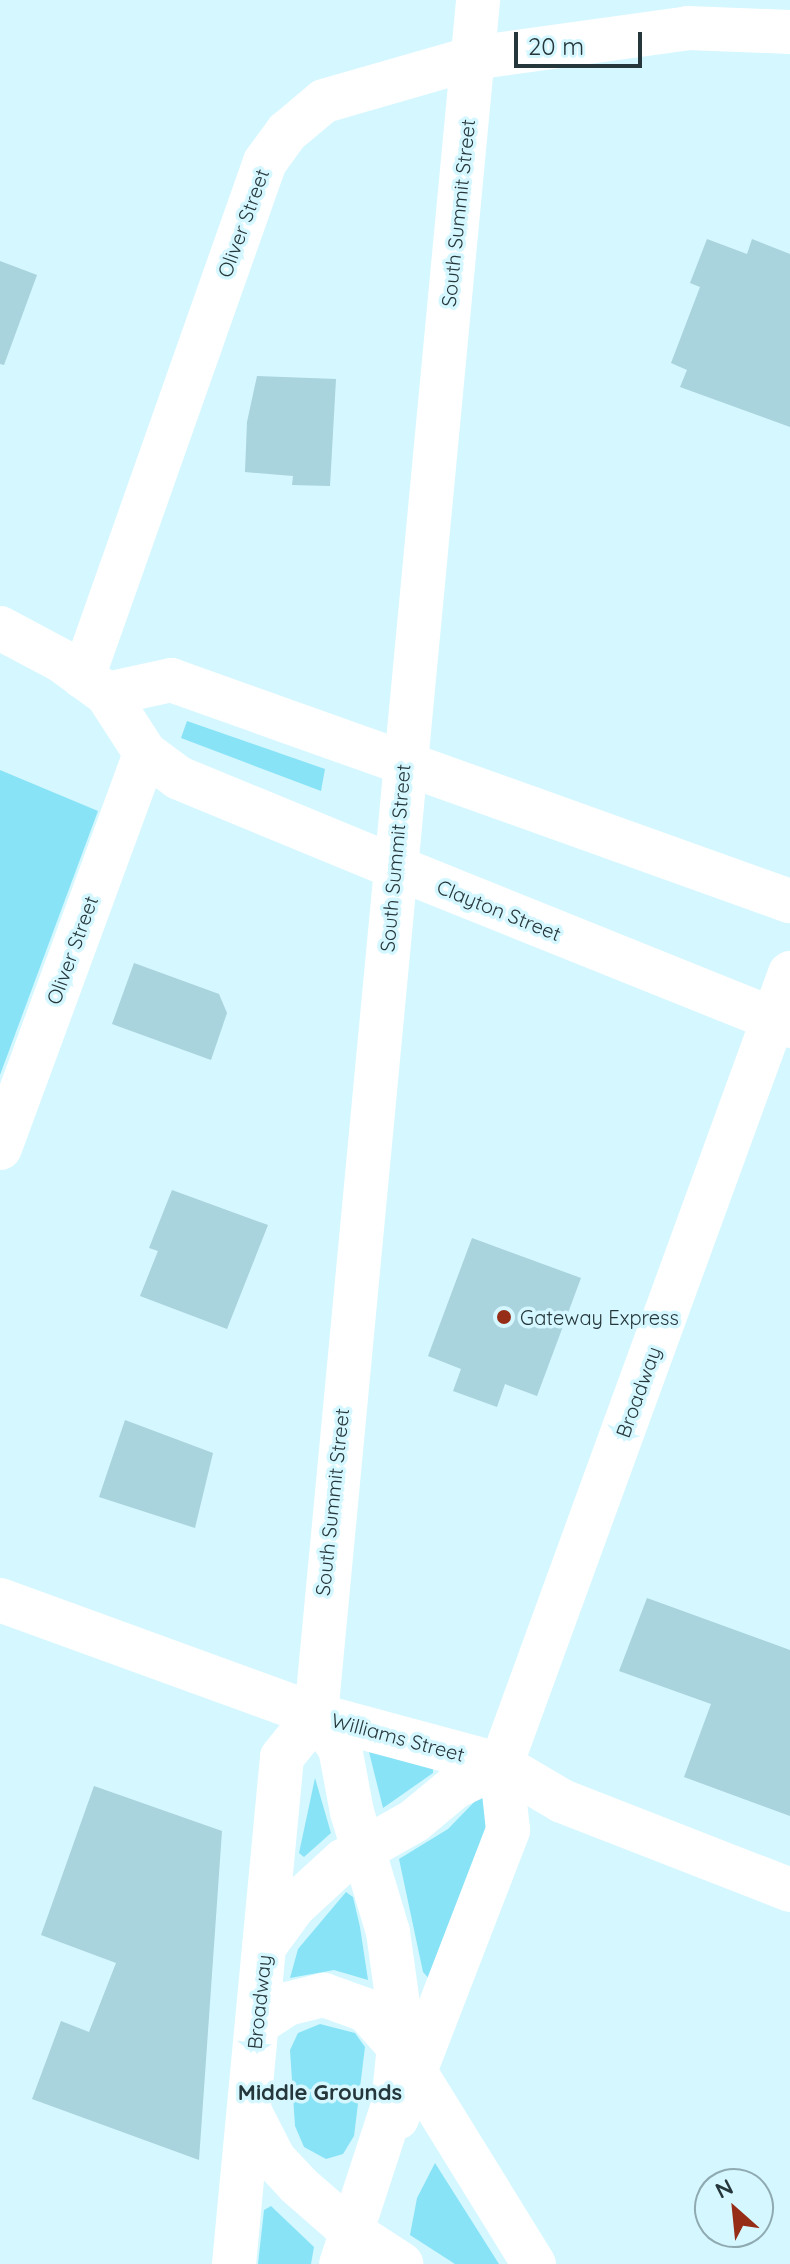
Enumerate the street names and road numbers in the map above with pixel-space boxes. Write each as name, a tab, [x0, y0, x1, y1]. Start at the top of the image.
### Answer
street label: South Summit Street	[436, 118, 480, 308]
street label: Oliver Street	[212, 165, 274, 281]
street label: South Summit Street	[375, 763, 415, 953]
street label: Clayton Street	[434, 874, 564, 946]
street label: Oliver Street	[41, 892, 103, 1008]
street label: Broadway	[610, 1343, 666, 1441]
street label: South Summit Street	[310, 1407, 354, 1597]
street label: Williams Street	[329, 1708, 467, 1766]
street label: Broadway	[242, 1953, 276, 2051]

